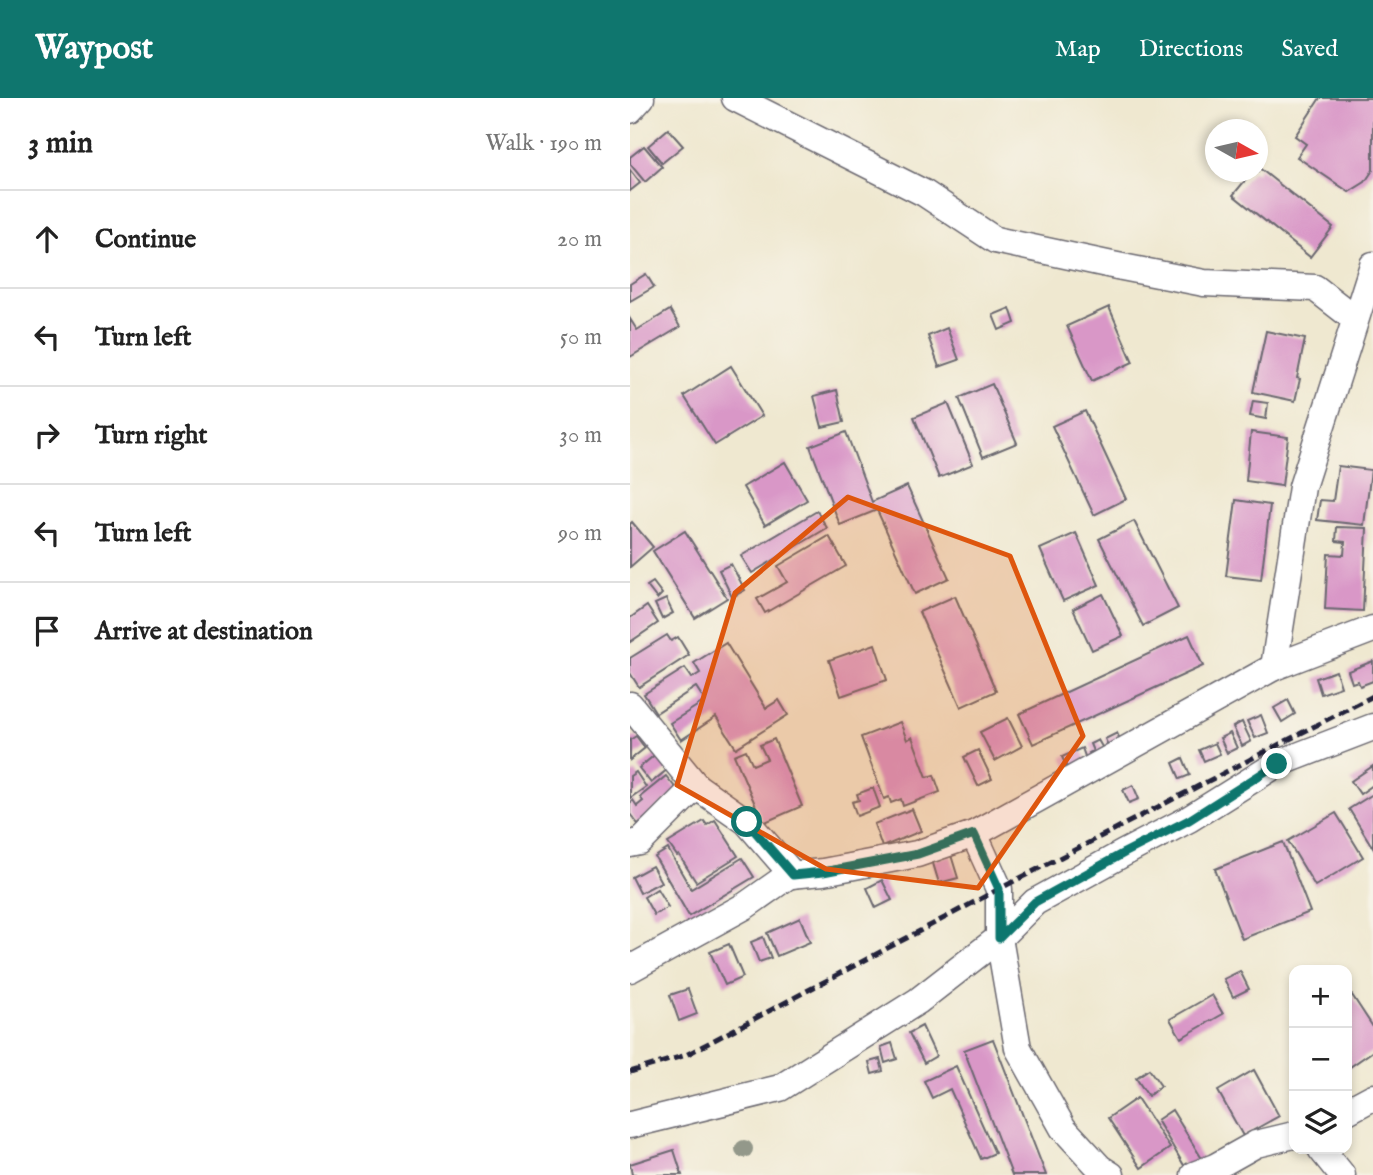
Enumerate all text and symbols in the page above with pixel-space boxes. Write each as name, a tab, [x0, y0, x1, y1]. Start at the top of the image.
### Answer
text: Waypost	[35, 28, 153, 70]
text: Map	[1055, 34, 1101, 65]
text: Directions	[1139, 34, 1243, 65]
text: Saved	[1281, 34, 1338, 65]
north arrow	[1205, 119, 1268, 182]
text: 3 min	[28, 125, 93, 163]
text: Walk · 190 m	[485, 129, 602, 158]
icon: ahead	[28, 220, 66, 258]
text: Continue	[95, 223, 196, 256]
text: 20 m	[557, 225, 602, 254]
icon: left	[28, 318, 66, 356]
text: Turn left	[95, 321, 192, 354]
text: 50 m	[560, 323, 602, 352]
icon: right	[28, 416, 66, 454]
text: Turn right	[95, 419, 208, 452]
text: 30 m	[559, 421, 602, 450]
icon: left	[28, 514, 66, 552]
text: Turn left	[95, 517, 192, 550]
text: 90 m	[558, 519, 602, 548]
icon: arrive	[28, 612, 66, 650]
text: Arrive at destination	[95, 615, 313, 648]
route end	[1261, 748, 1292, 779]
route start	[731, 806, 762, 837]
map controls	[1289, 965, 1352, 1154]
button: +	[1289, 965, 1352, 1028]
button: −	[1289, 1028, 1352, 1091]
button: layers	[1289, 1091, 1352, 1154]

